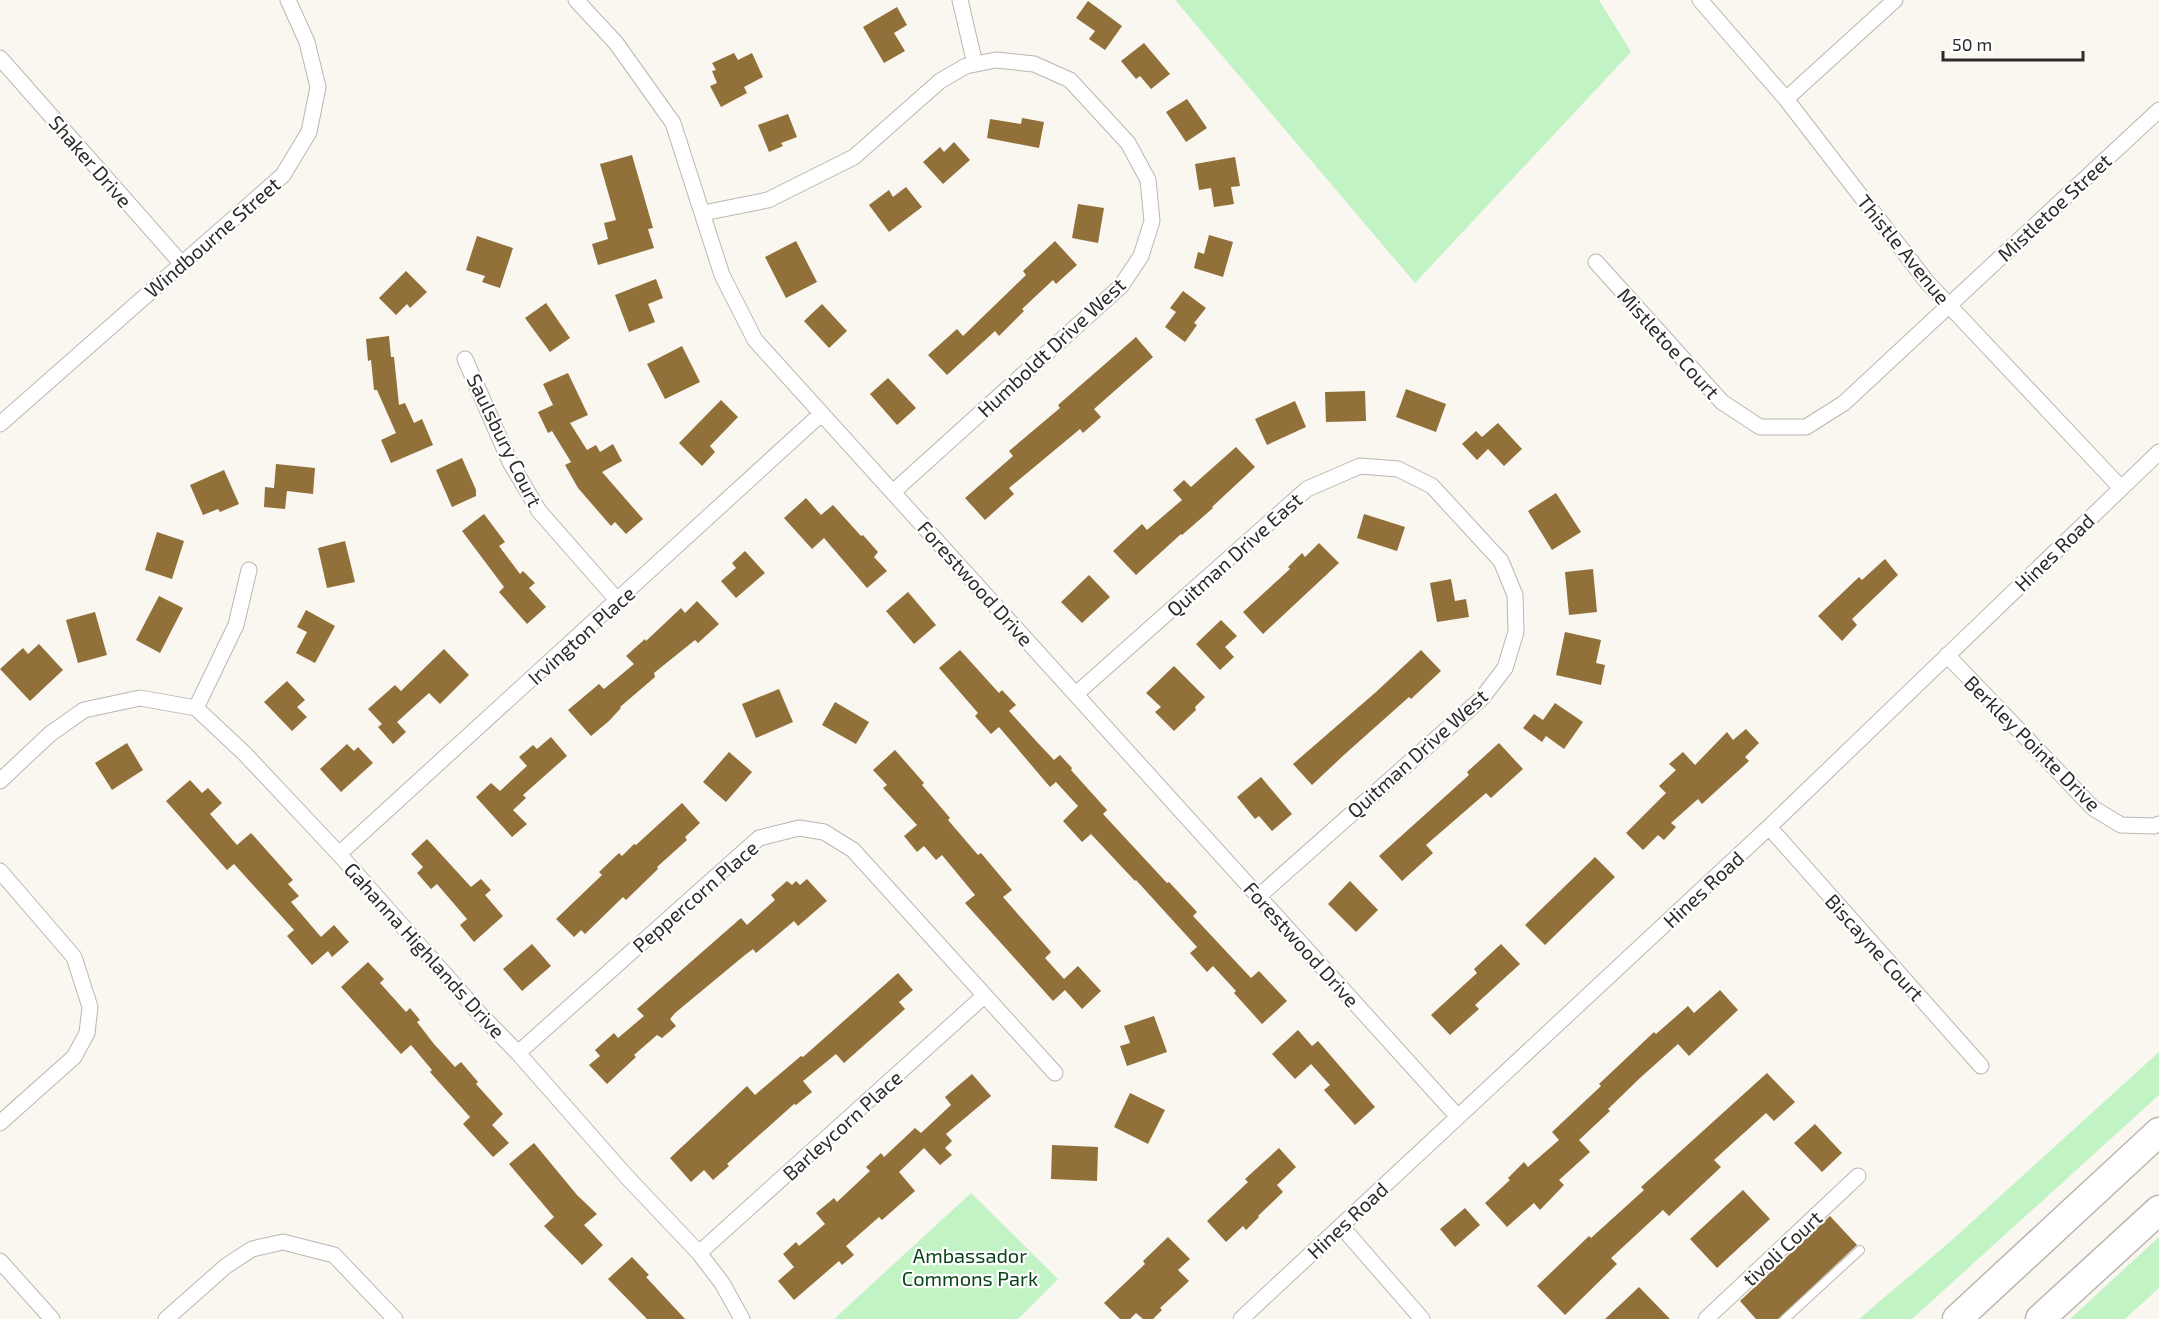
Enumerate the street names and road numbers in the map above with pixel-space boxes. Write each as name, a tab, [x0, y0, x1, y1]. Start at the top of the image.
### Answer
street label: Shaker Drive	[45, 110, 137, 212]
street label: Mistletoe Street	[1992, 148, 2116, 266]
street label: Windbourne Street	[139, 171, 285, 302]
street label: Thistle Avenue	[1853, 190, 1955, 308]
street label: Humboldt Drive West	[972, 272, 1130, 422]
street label: Mistletoe Court	[1613, 283, 1725, 404]
street label: Saulsbury Court	[462, 370, 548, 511]
street label: Quitman Drive East	[1161, 487, 1307, 621]
street label: Hines Road	[2009, 508, 2099, 596]
street label: Forestwood Drive	[913, 515, 1039, 651]
street label: Irvington Place	[523, 581, 639, 689]
street label: Berkley Pointe Drive	[1960, 670, 2106, 816]
street label: Quitman Drive West	[1342, 683, 1492, 822]
street label: Peppercorn Place	[627, 835, 763, 957]
street label: Hines Road	[1658, 846, 1748, 932]
street label: Gahanna Highlands Drive	[340, 857, 510, 1043]
street label: Forestwood Drive	[1239, 876, 1365, 1012]
street label: Biscayne Court	[1821, 889, 1929, 1006]
street label: Barleycorn Place	[777, 1065, 907, 1185]
street label: Hines Road	[1302, 1177, 1392, 1263]
street label: tivoli Court	[1737, 1205, 1827, 1291]

